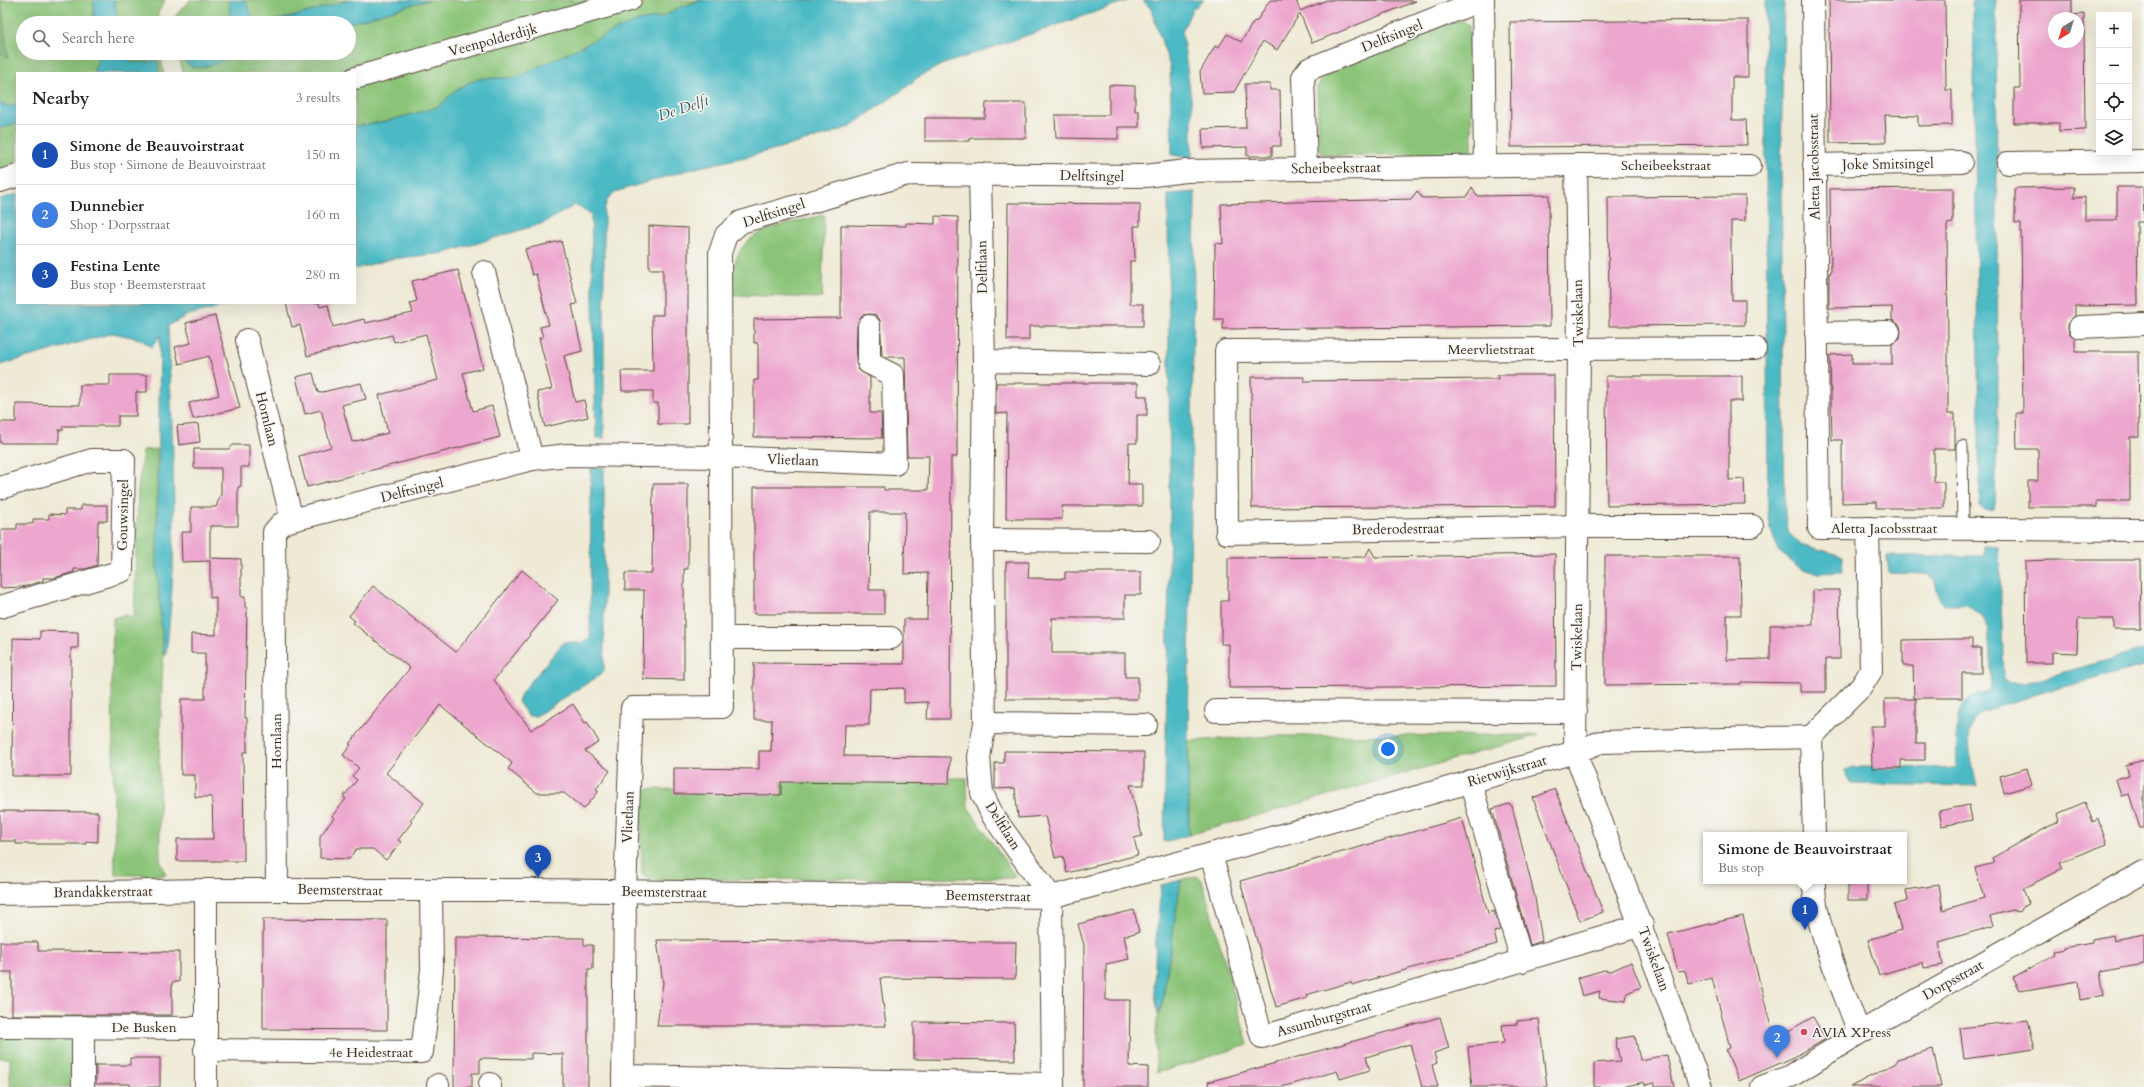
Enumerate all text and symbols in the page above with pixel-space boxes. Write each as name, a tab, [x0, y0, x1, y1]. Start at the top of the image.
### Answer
north arrow	[2048, 12, 2084, 48]
map controls	[2096, 12, 2132, 156]
button: +	[2096, 12, 2132, 48]
street label: Delftsingel	[1359, 15, 1426, 57]
search box	[16, 16, 356, 60]
street label: Veenpolderdijk	[446, 19, 540, 61]
icon: search	[30, 27, 52, 49]
text: Search here	[62, 28, 135, 48]
button: −	[2096, 48, 2132, 84]
button: locate	[2096, 84, 2132, 120]
text: Nearby	[32, 87, 89, 110]
text: 3 results	[296, 89, 340, 107]
water label: De Delft	[655, 90, 712, 126]
street label: Aletta Jacobsstraat	[1804, 113, 1824, 220]
button: layers	[2096, 120, 2132, 156]
text: Simone de Beauvoirstraat	[70, 136, 244, 156]
text: 1	[42, 146, 48, 164]
text: 150 m	[306, 146, 340, 164]
street label: Joke Smitsingel	[1840, 154, 1934, 174]
text: Bus stop · Simone de Beauvoirstraat	[70, 156, 266, 174]
street label: Scheibeekstraat	[1621, 156, 1711, 175]
street label: Scheibeekstraat	[1291, 158, 1382, 178]
street label: Delftsingel	[1060, 166, 1125, 186]
street label: Delftsingel	[740, 194, 808, 232]
text: Dunnebier	[70, 196, 144, 216]
text: 2	[42, 206, 48, 224]
text: 160 m	[306, 206, 340, 224]
text: Shop · Dorpsstraat	[70, 216, 170, 234]
street label: Delftlaan	[972, 240, 992, 294]
text: Festina Lente	[70, 256, 161, 276]
text: 3	[42, 266, 48, 284]
text: 280 m	[306, 266, 340, 284]
text: Bus stop · Beemsterstraat	[70, 276, 206, 294]
street label: Twiskelaan	[1568, 279, 1588, 347]
street label: Meervlietstraat	[1447, 340, 1535, 359]
street label: Hornlaan	[251, 390, 283, 448]
street label: Vlietlaan	[767, 450, 819, 470]
street label: Delftsingel	[378, 473, 446, 507]
street label: Gouwsingel	[113, 478, 133, 551]
street label: Brederodestraat	[1352, 519, 1445, 539]
street label: Aletta Jacobsstraat	[1831, 519, 1938, 538]
street label: Twiskelaan	[1567, 603, 1587, 671]
street label: Hornlaan	[267, 713, 286, 769]
your location	[1378, 739, 1398, 759]
street label: Rietwijkstraat	[1465, 750, 1549, 791]
street label: Vlietlaan	[618, 791, 638, 843]
street label: Delftlaan	[981, 798, 1025, 854]
popup	[1703, 832, 1907, 884]
text: Simone de Beauvoirstraat	[1718, 839, 1892, 859]
pin: 3	[525, 845, 551, 878]
text: Bus stop	[1718, 859, 1764, 877]
street label: Beemsterstraat	[297, 880, 383, 900]
street label: Brandakkerstraat	[53, 882, 153, 902]
street label: Beemsterstraat	[621, 882, 707, 902]
street label: Beemsterstraat	[945, 886, 1031, 906]
pin: 1	[1792, 897, 1818, 930]
street label: Twiskelaan	[1634, 924, 1674, 994]
street label: Dorpsstraat	[1919, 955, 1987, 1005]
street label: Assumburgstraat	[1274, 996, 1374, 1042]
street label: De Busken	[111, 1018, 177, 1037]
place label: AVIA XPress	[1812, 1023, 1891, 1042]
pin: 2	[1764, 1025, 1790, 1058]
marker: AVIA XPress	[1799, 1027, 1809, 1037]
street label: 4e Heidestraat	[329, 1043, 413, 1062]

